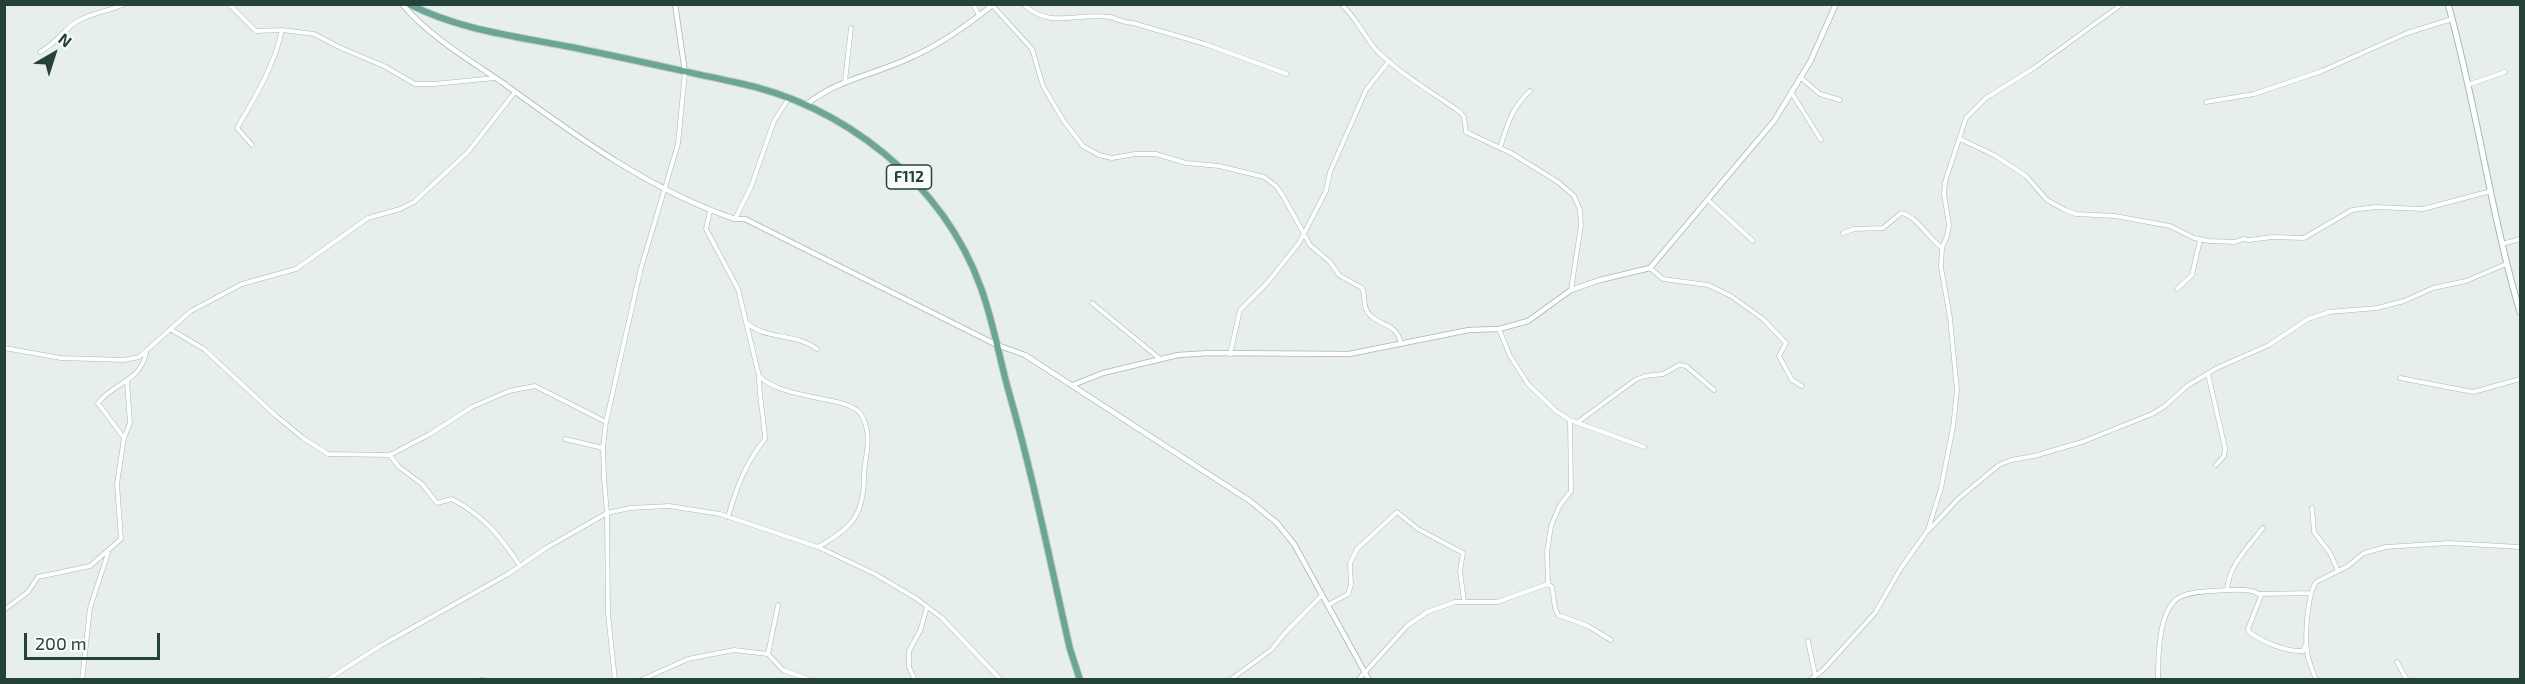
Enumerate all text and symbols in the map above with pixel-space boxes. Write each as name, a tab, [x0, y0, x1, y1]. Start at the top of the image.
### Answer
north arrow	[24, 24, 84, 84]
text: N	[55, 29, 76, 51]
road number: F112	[886, 165, 932, 189]
scale bar	[27, 621, 164, 659]
text: 200 m	[35, 632, 87, 654]

